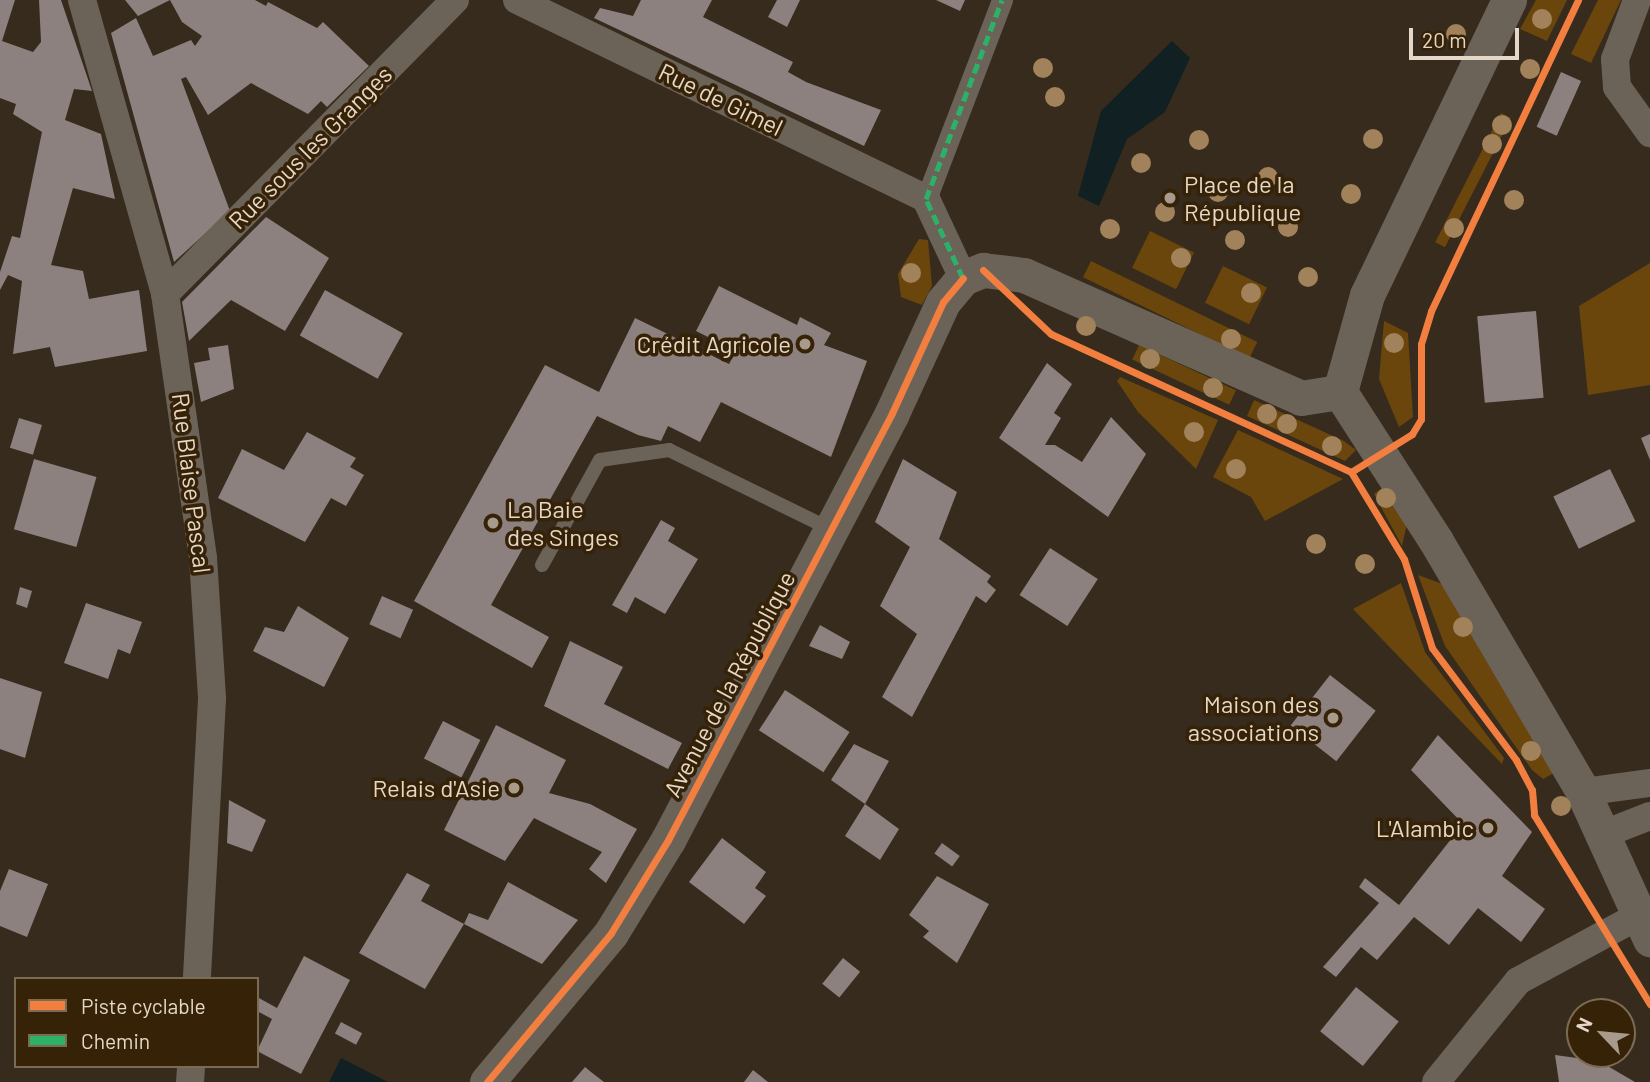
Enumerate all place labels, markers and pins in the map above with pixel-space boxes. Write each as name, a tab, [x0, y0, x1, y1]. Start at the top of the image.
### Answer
place label: Place de la République	[1184, 170, 1301, 226]
marker: Place de la République	[1162, 190, 1178, 206]
place label: Crédit Agricole	[637, 330, 791, 358]
marker: Crédit Agricole	[797, 336, 813, 352]
place label: La Baie des Singes	[507, 495, 619, 551]
marker: La Baie des Singes	[485, 515, 501, 531]
place label: Maison des associations	[1188, 690, 1319, 746]
marker: Maison des associations	[1325, 710, 1341, 726]
place label: Relais d'Asie	[372, 774, 500, 802]
marker: Relais d'Asie	[506, 780, 522, 796]
place label: L'Alambic	[1376, 814, 1474, 842]
marker: L'Alambic	[1480, 820, 1496, 836]

